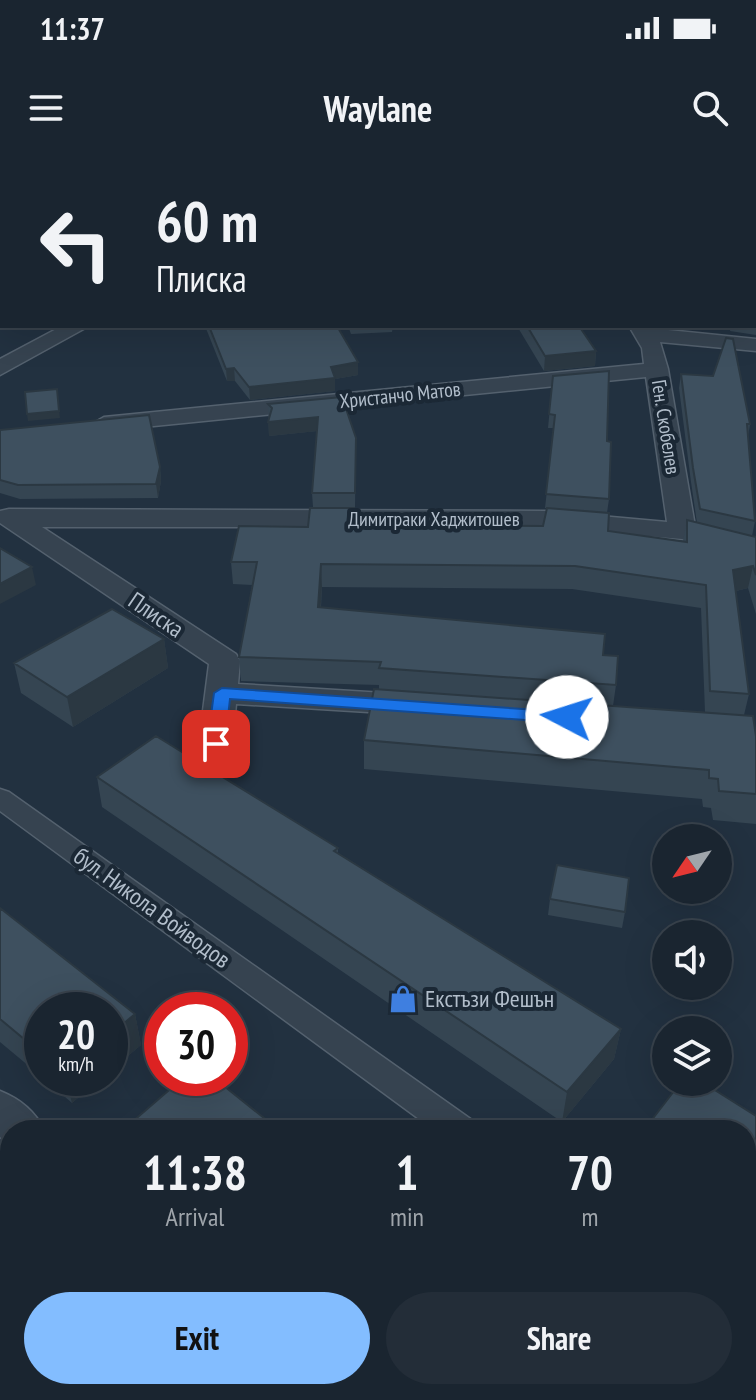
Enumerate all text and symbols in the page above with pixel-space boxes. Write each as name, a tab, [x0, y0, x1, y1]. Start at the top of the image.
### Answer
text: 11:37	[40, 9, 105, 48]
text: Waylane	[324, 85, 432, 132]
icon: menu	[24, 86, 68, 130]
icon: search	[688, 86, 732, 130]
text: 60 m	[156, 185, 258, 257]
icon: left	[24, 192, 128, 296]
text: Плиска	[156, 255, 247, 302]
street label: Христанчо Матов	[338, 376, 462, 414]
street label: Ген. Скобелев	[646, 378, 686, 476]
street label: Димитраки Хаджитошев	[348, 506, 520, 532]
street label: Плиска	[123, 585, 190, 644]
position arrow	[525, 675, 609, 759]
pin	[182, 710, 250, 778]
icon: arrive	[194, 722, 238, 766]
north arrow	[652, 824, 732, 904]
map controls	[652, 824, 732, 1096]
street label: бул. Никола Войводов	[68, 840, 237, 975]
button: sound	[652, 920, 732, 1000]
place label: Екстъзи Фешън	[425, 983, 554, 1014]
shop icon: Екстъзи Фешън	[388, 984, 418, 1014]
speed limit sign: 30	[144, 992, 248, 1096]
text: 20	[57, 1008, 95, 1060]
button: layers	[652, 1016, 732, 1096]
text: km/h	[58, 1051, 94, 1077]
text: 11:38	[143, 1141, 247, 1203]
text: 1	[395, 1141, 418, 1203]
text: 70	[567, 1141, 613, 1203]
text: Arrival	[166, 1200, 224, 1233]
text: min	[390, 1200, 424, 1233]
text: m	[581, 1200, 598, 1233]
button: Exit	[24, 1292, 370, 1384]
button: Share	[386, 1292, 732, 1384]

